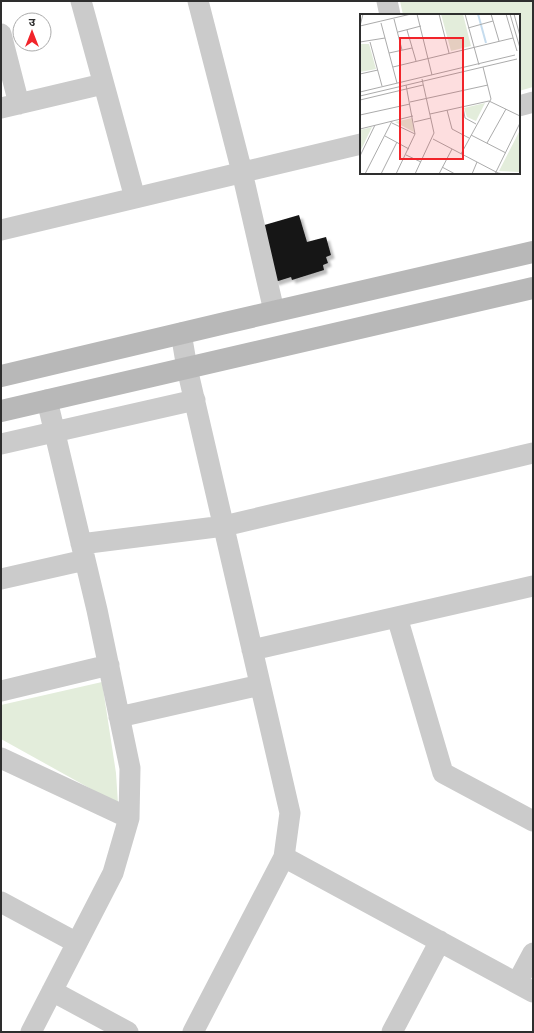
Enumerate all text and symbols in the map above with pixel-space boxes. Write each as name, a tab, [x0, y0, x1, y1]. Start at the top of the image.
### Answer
north arrow	[12, 12, 52, 52]
inset map	[360, 14, 520, 174]
text: उ	[29, 15, 36, 29]

